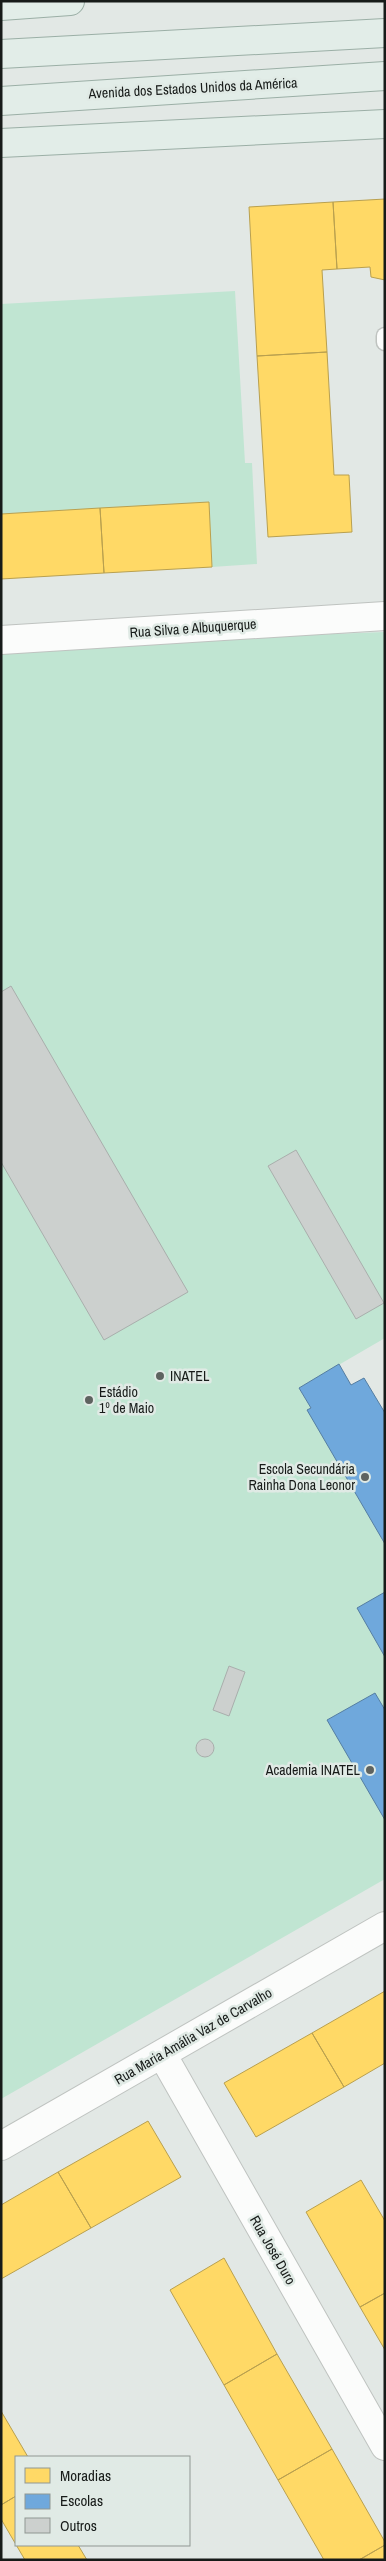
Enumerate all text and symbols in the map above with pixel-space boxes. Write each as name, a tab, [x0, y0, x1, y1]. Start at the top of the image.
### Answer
street label: Avenida dos Estados Unidos da América	[87, 74, 299, 103]
street label: Rua Silva e Albuquerque	[129, 615, 257, 641]
place label: INATEL	[170, 1367, 210, 1385]
marker: INATEL	[154, 1370, 166, 1382]
place label: Estádio 1º de Maio	[99, 1383, 154, 1417]
marker: Estádio 1º de Maio	[83, 1394, 95, 1406]
place label: Escola Secundária Rainha Dona Leonor	[248, 1460, 356, 1494]
marker: Escola Secundária Rainha Dona Leonor	[359, 1471, 371, 1483]
place label: Academia INATEL	[265, 1761, 361, 1779]
marker: Academia INATEL	[364, 1764, 376, 1776]
street label: Rua Maria Amália Vaz de Carvalho	[111, 1983, 275, 2089]
street label: Rua José Duro	[246, 2212, 300, 2288]
legend	[15, 2456, 190, 2546]
text: Moradias	[60, 2465, 111, 2486]
text: Escolas	[60, 2490, 103, 2511]
text: Outros	[60, 2515, 97, 2536]

